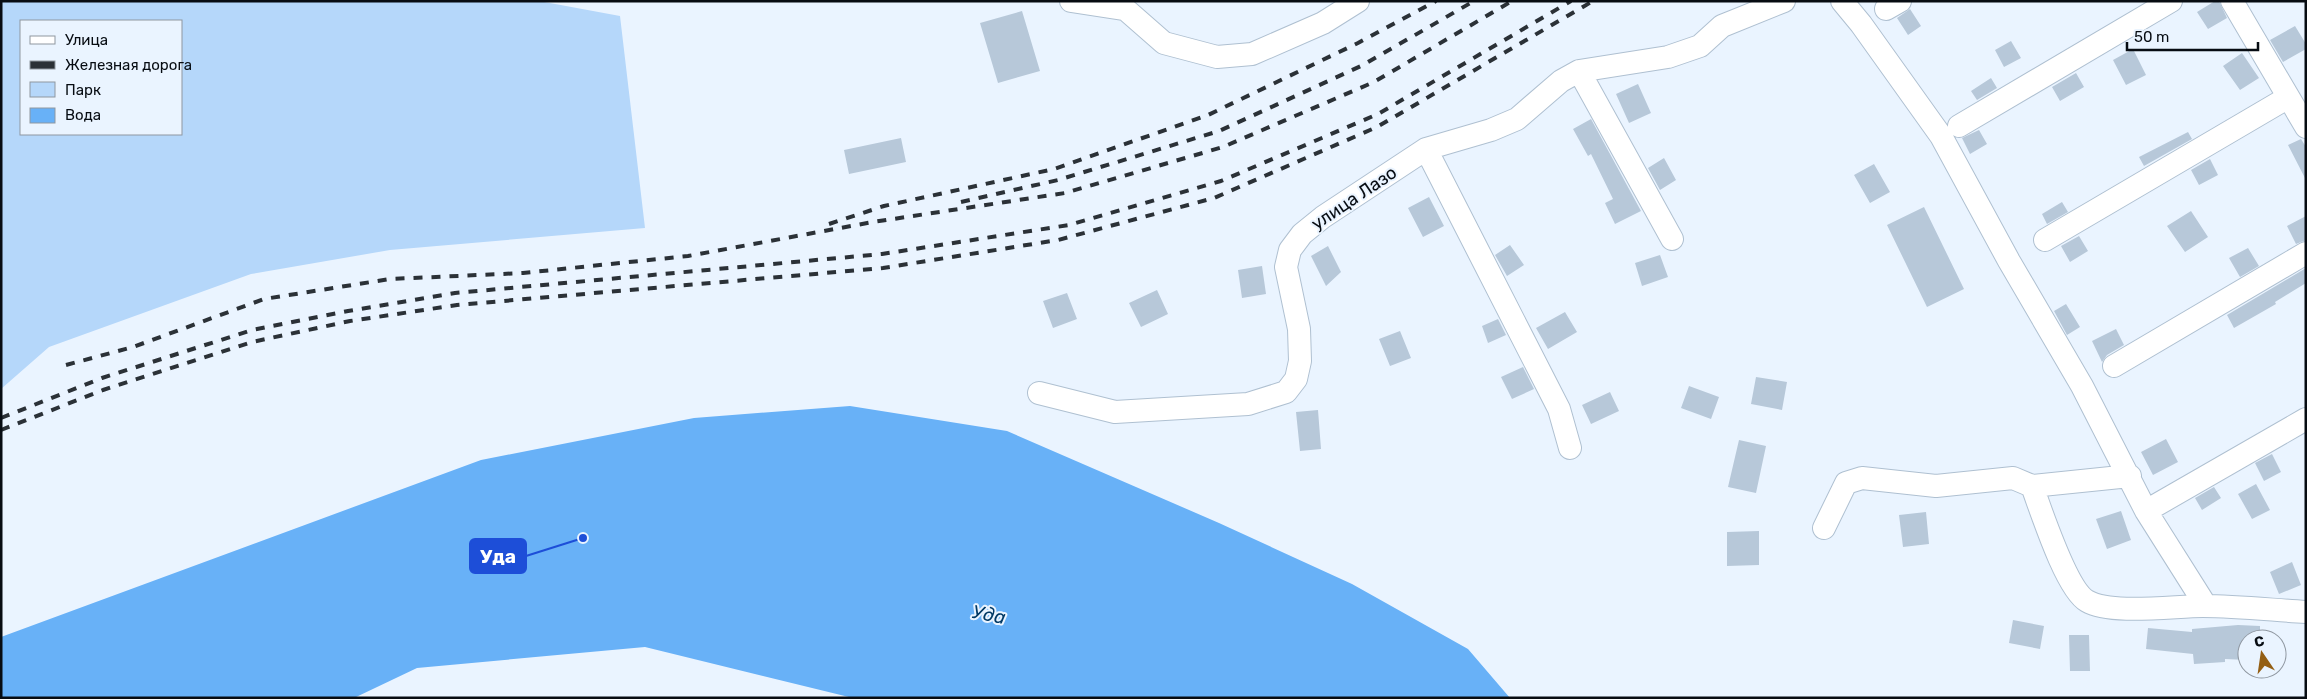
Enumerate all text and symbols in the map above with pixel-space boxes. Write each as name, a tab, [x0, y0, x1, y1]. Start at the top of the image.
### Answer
legend	[20, 20, 182, 135]
scale bar	[2127, 20, 2258, 52]
text: 50 m	[2134, 28, 2169, 46]
text: Улица	[65, 31, 108, 49]
text: Железная дорога	[65, 56, 192, 74]
text: Парк	[65, 81, 101, 99]
text: Вода	[65, 106, 101, 124]
street label: улица Лазо	[1307, 161, 1401, 235]
callout: Уда	[470, 539, 526, 573]
text: Уда	[480, 545, 516, 568]
water label: Уда	[970, 600, 1008, 629]
north arrow	[2237, 629, 2287, 679]
text: С	[2252, 632, 2266, 651]

